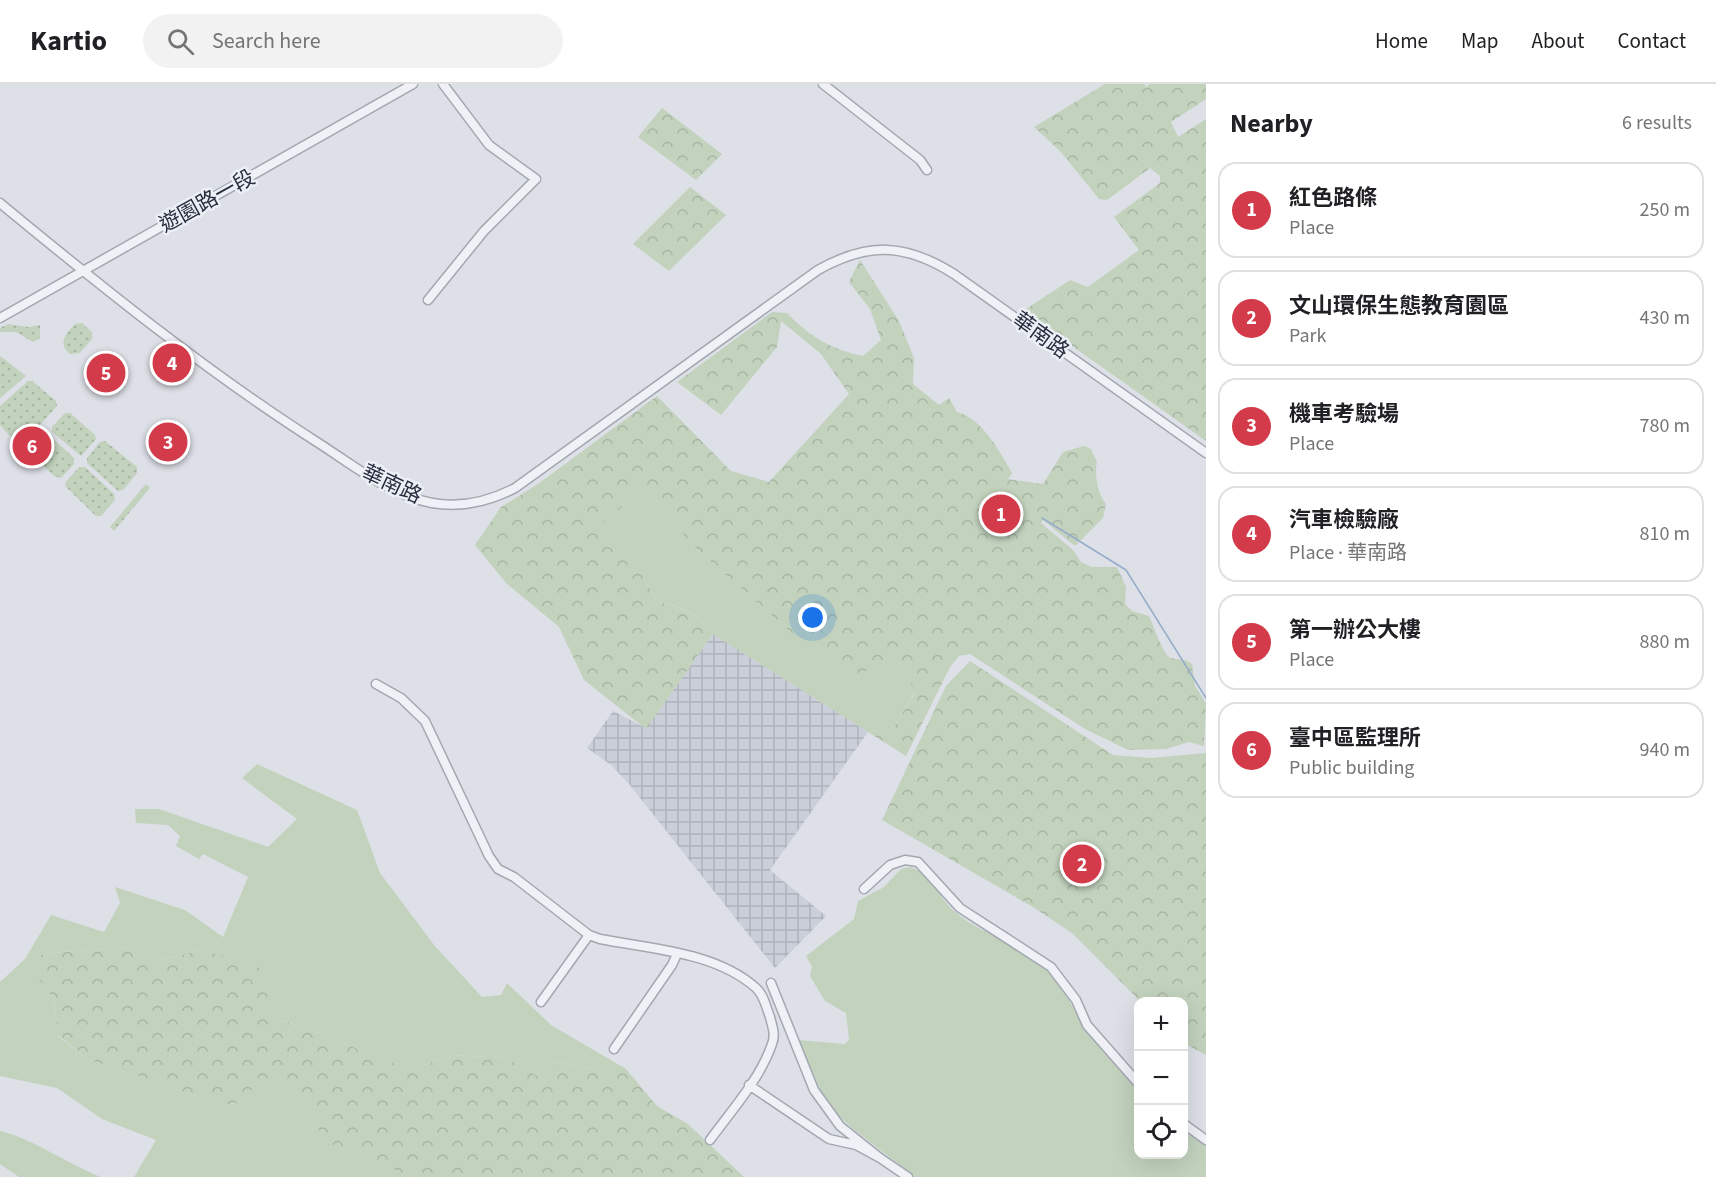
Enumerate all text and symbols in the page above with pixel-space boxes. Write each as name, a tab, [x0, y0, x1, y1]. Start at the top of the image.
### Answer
search box	[143, 14, 563, 68]
text: Kartio	[30, 21, 107, 61]
icon: search	[164, 25, 197, 58]
text: Search here	[212, 25, 321, 57]
text: Home	[1375, 26, 1428, 56]
text: Map	[1461, 26, 1499, 56]
text: About	[1532, 26, 1584, 56]
text: Contact	[1617, 26, 1686, 56]
text: Nearby	[1230, 105, 1313, 142]
text: 6 results	[1622, 109, 1692, 137]
street label: 遊園路一段	[154, 162, 260, 240]
text: 紅色路條	[1289, 182, 1377, 214]
text: 1	[1246, 196, 1257, 224]
text: 250 m	[1640, 196, 1690, 224]
text: Place	[1289, 214, 1334, 242]
text: 文山環保生態教育園區	[1289, 290, 1509, 322]
street label: 華南路	[1007, 304, 1075, 366]
text: 2	[1246, 304, 1257, 332]
text: 430 m	[1640, 304, 1690, 332]
text: Park	[1289, 322, 1326, 350]
pin: 4	[152, 340, 192, 386]
pin: 5	[86, 350, 126, 396]
text: 機車考驗場	[1289, 398, 1399, 430]
text: 3	[1246, 412, 1257, 440]
text: 780 m	[1640, 412, 1690, 440]
pin: 3	[148, 420, 188, 464]
pin: 6	[12, 424, 51, 469]
text: Place	[1289, 430, 1334, 458]
street label: 華南路	[357, 457, 427, 511]
pin: 1	[982, 492, 1020, 536]
text: 汽車檢驗廠	[1289, 504, 1399, 536]
text: 4	[1246, 520, 1257, 548]
text: 810 m	[1640, 520, 1690, 548]
text: Place · 華南路	[1289, 539, 1407, 567]
your location	[798, 603, 827, 632]
text: 第一辦公大樓	[1289, 614, 1421, 646]
text: 5	[1246, 628, 1257, 656]
text: 880 m	[1640, 628, 1690, 656]
text: Place	[1289, 646, 1334, 674]
text: 臺中區監理所	[1289, 722, 1421, 754]
text: 6	[1246, 736, 1257, 764]
text: 940 m	[1640, 736, 1690, 764]
text: Public building	[1289, 754, 1414, 782]
pin: 2	[1062, 842, 1102, 886]
map controls	[1134, 997, 1188, 1159]
button: +	[1134, 997, 1188, 1051]
button: −	[1134, 1051, 1188, 1105]
button: locate	[1134, 1105, 1188, 1159]

